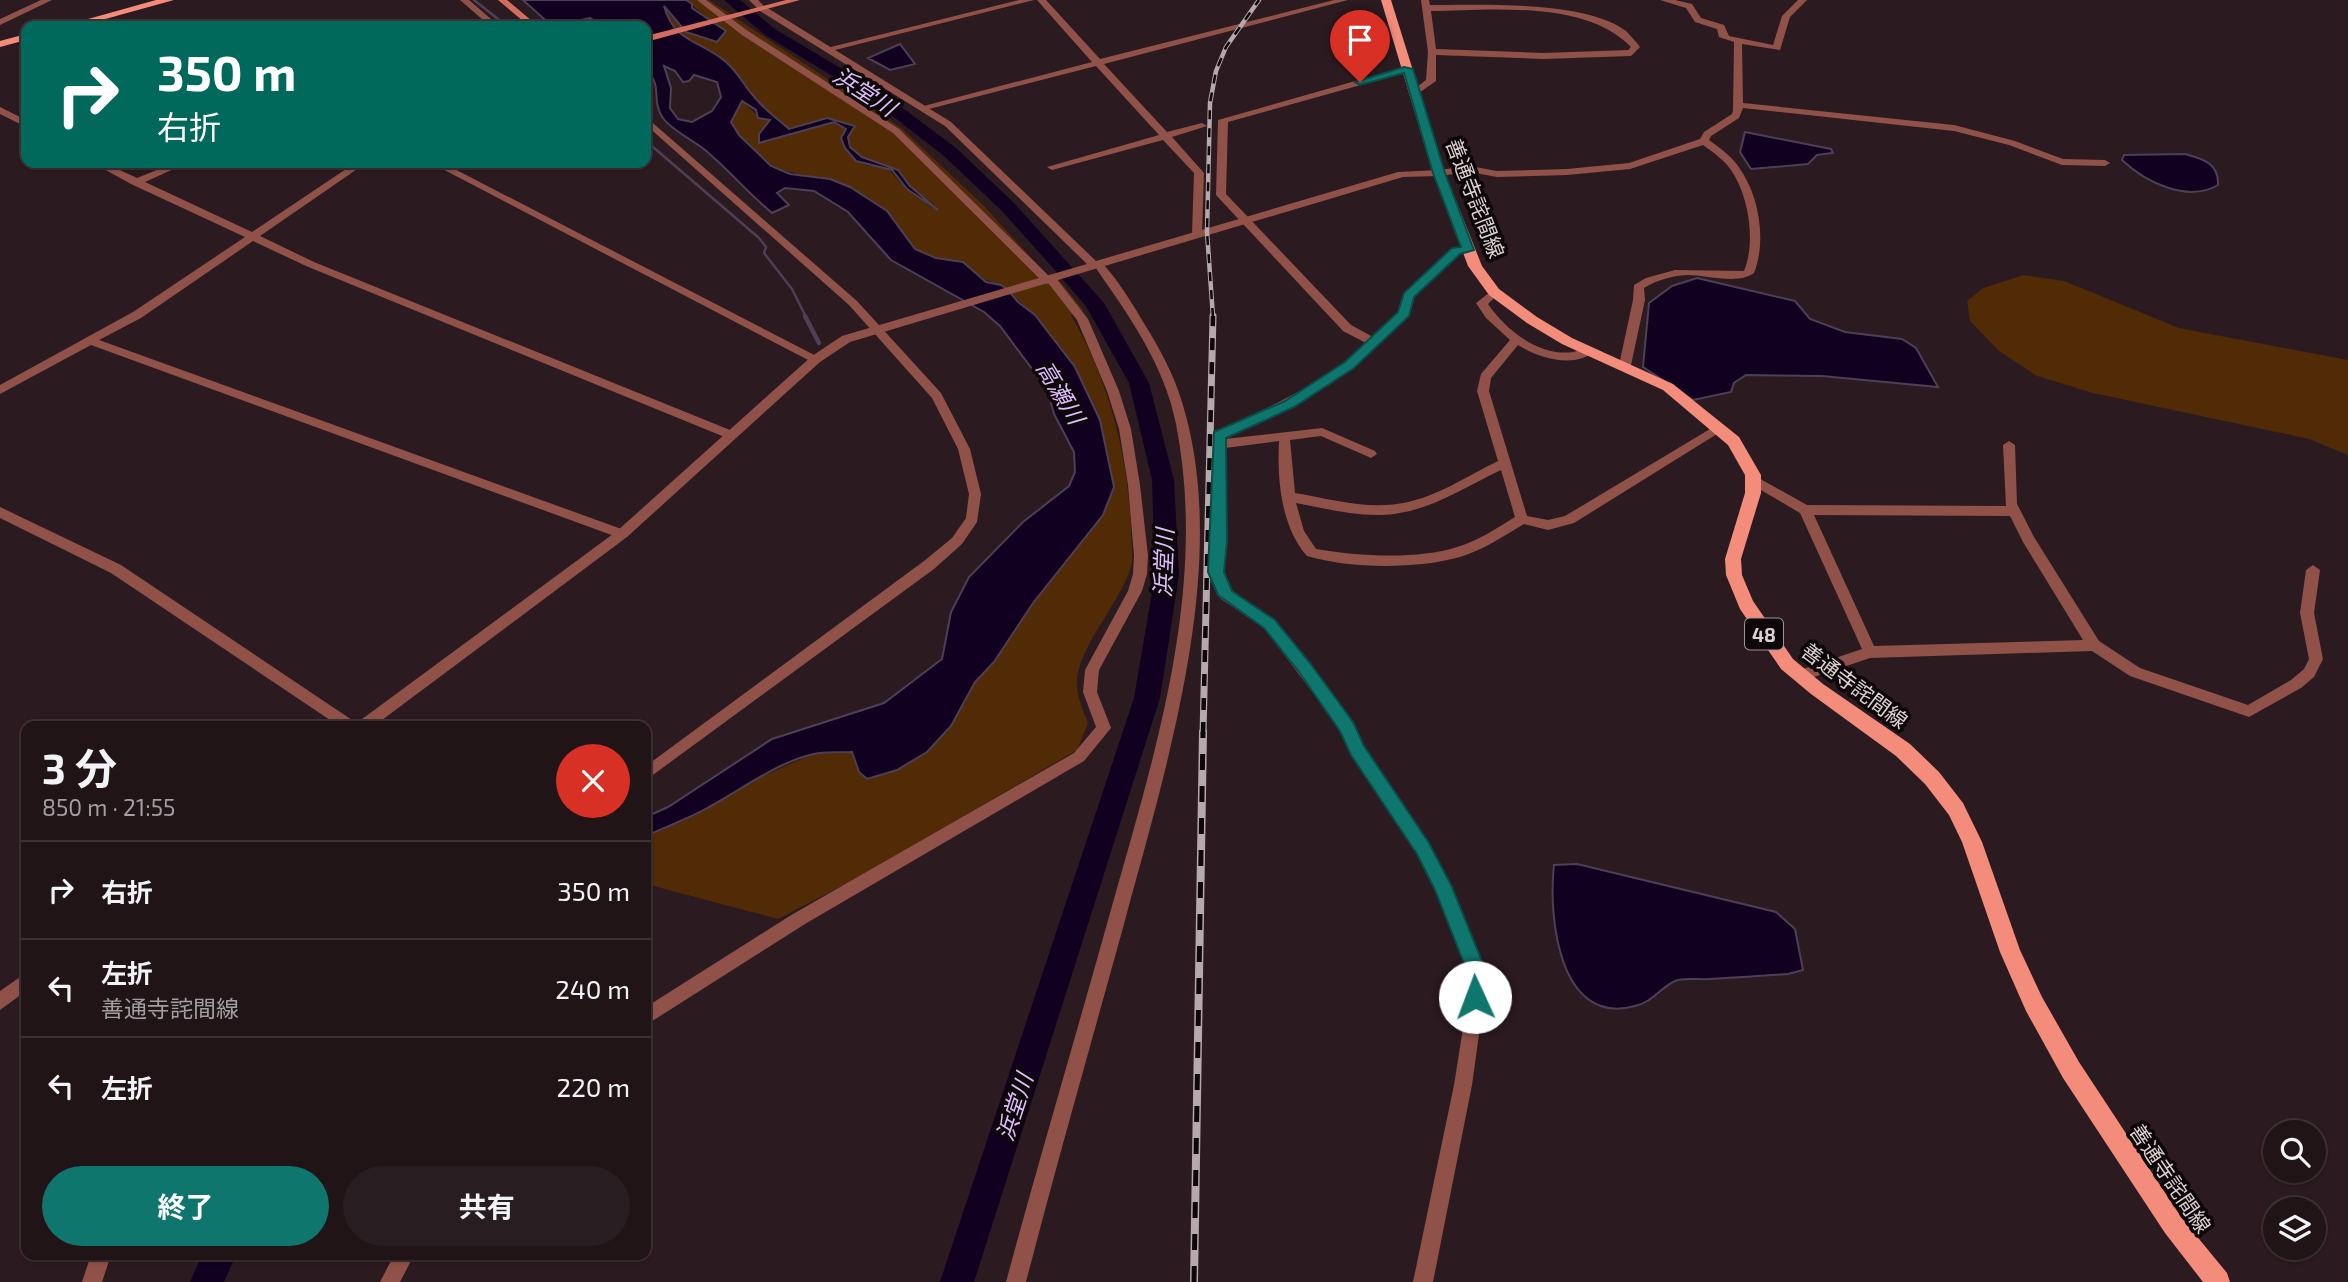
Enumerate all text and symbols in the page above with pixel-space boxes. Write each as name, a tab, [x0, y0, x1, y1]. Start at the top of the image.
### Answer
pin	[1330, 10, 1390, 82]
icon: arrive	[1341, 21, 1379, 59]
text: 350 m	[157, 42, 297, 101]
icon: right	[42, 49, 133, 140]
water label: 浜堂川	[828, 60, 904, 123]
text: 右折	[157, 107, 221, 145]
street label: 善通寺詫間線	[1442, 135, 1510, 261]
water label: 高瀬川	[1031, 355, 1092, 431]
water label: 浜堂川	[1148, 525, 1178, 598]
road number: 48	[1745, 618, 1783, 650]
street label: 善通寺詫間線	[1797, 637, 1913, 733]
text: 3 分	[42, 742, 117, 792]
button: close	[556, 744, 630, 818]
text: 850 m · 21:55	[42, 793, 175, 821]
icon: right	[42, 871, 80, 909]
text: 350 m	[557, 875, 630, 906]
text: 右折	[101, 876, 153, 907]
text: 左折	[101, 957, 153, 988]
position arrow	[1438, 960, 1512, 1034]
icon: left	[42, 969, 80, 1007]
text: 240 m	[555, 973, 630, 1004]
text: 善通寺詫間線	[101, 994, 239, 1022]
icon: left	[42, 1067, 80, 1105]
water label: 浜堂川	[990, 1067, 1039, 1144]
text: 220 m	[557, 1071, 630, 1102]
text: 左折	[101, 1072, 153, 1103]
street label: 善通寺詫間線	[2125, 1119, 2217, 1237]
map controls	[2263, 1120, 2326, 1260]
button: search	[2263, 1120, 2326, 1183]
button: 終了	[42, 1166, 329, 1246]
button: 共有	[343, 1166, 630, 1246]
button: layers	[2263, 1197, 2326, 1260]

